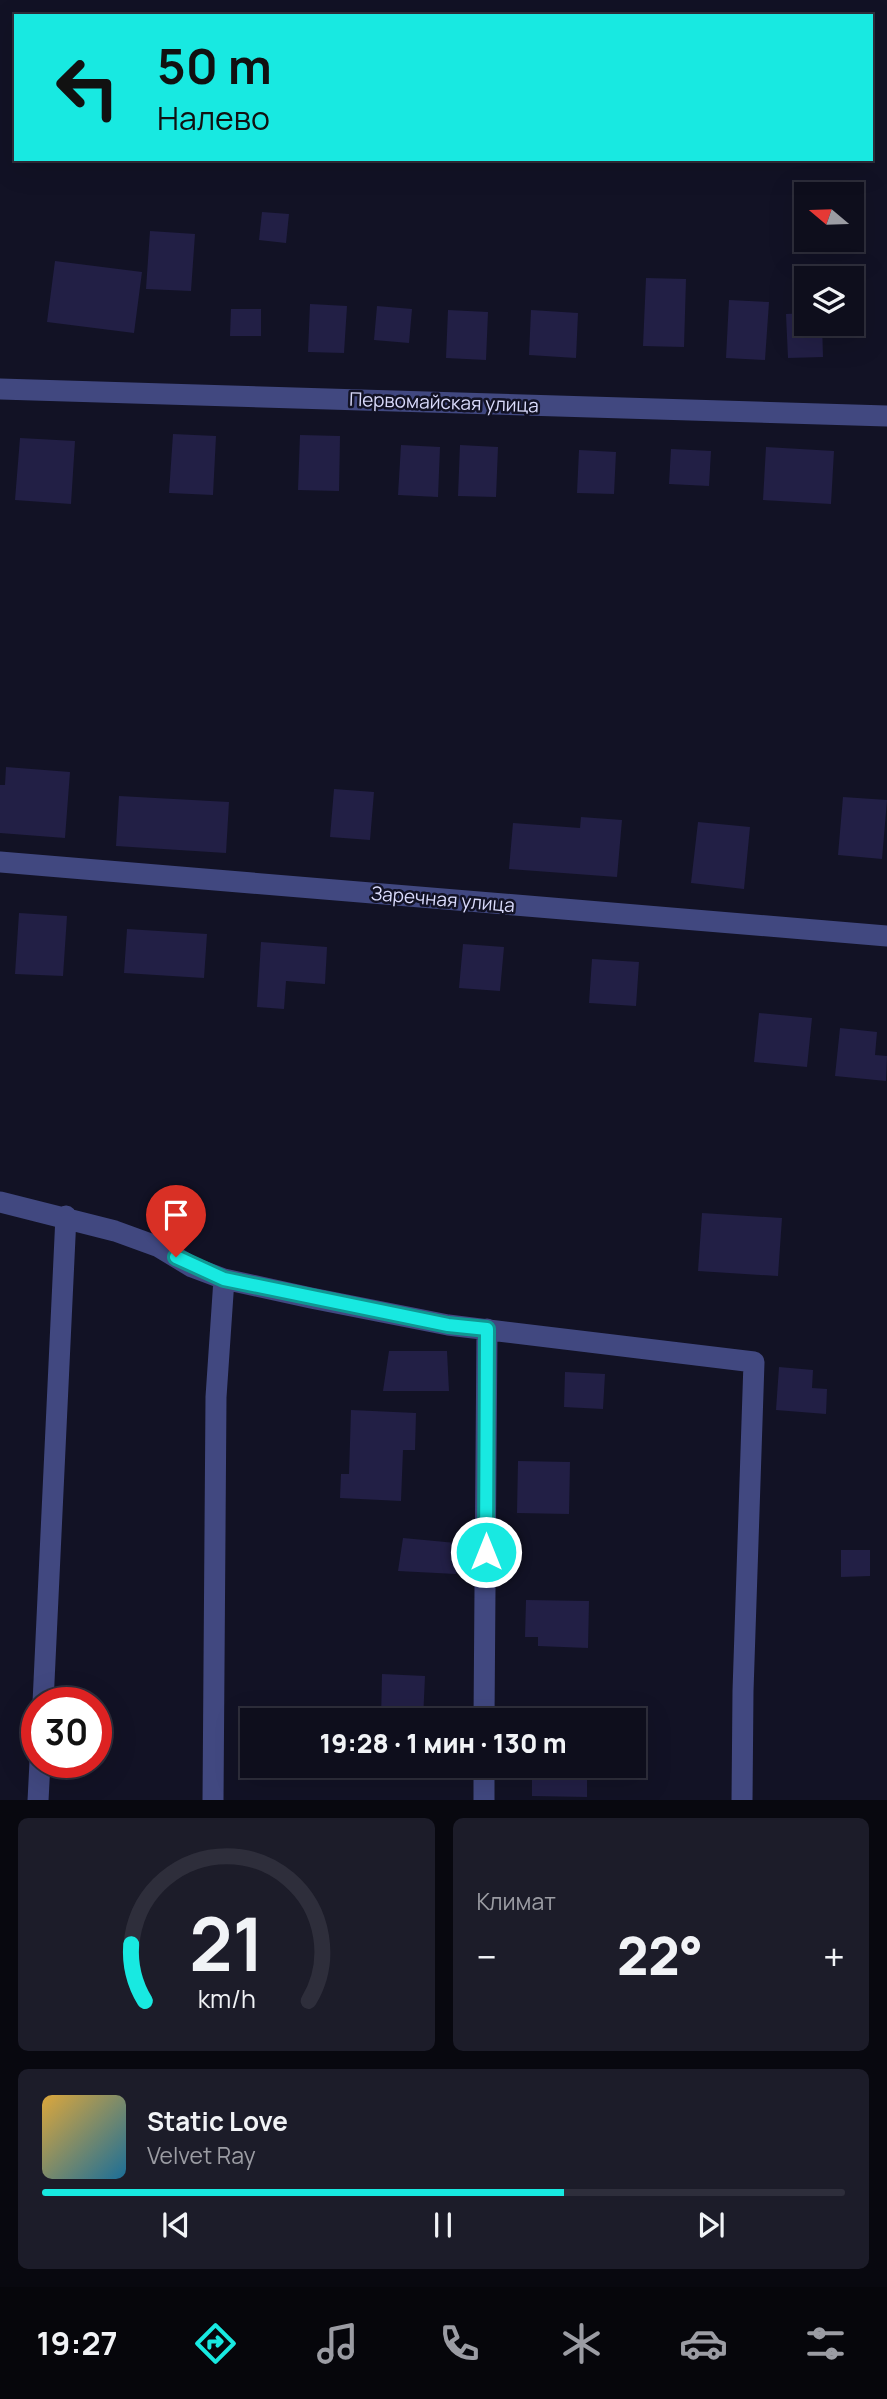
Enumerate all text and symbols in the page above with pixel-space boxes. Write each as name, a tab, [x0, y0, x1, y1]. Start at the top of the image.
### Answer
text: 50 m	[157, 32, 272, 99]
icon: left	[42, 42, 133, 133]
text: Налево	[157, 96, 270, 140]
north arrow	[794, 182, 864, 252]
map controls	[794, 182, 864, 336]
button: layers	[794, 266, 864, 336]
street label: Первомайская улица	[349, 386, 539, 418]
street label: Заречная улица	[370, 880, 516, 918]
pin	[146, 1185, 206, 1257]
icon: arrive	[157, 1196, 195, 1234]
position arrow	[449, 1515, 523, 1589]
speed limit sign: 30	[21, 1687, 112, 1778]
text: 19:28 · 1 мин · 130 m	[320, 1725, 566, 1761]
text: Климат	[477, 1885, 556, 1917]
text: 21	[189, 1893, 264, 1993]
text: 22°	[617, 1920, 703, 1991]
text: −	[477, 1930, 497, 1982]
text: +	[823, 1930, 845, 1982]
text: km/h	[197, 1980, 255, 2015]
text: Static Love	[147, 2103, 288, 2139]
text: Velvet Ray	[147, 2139, 256, 2171]
icon: previous	[157, 2206, 195, 2244]
icon: pause	[424, 2206, 462, 2244]
icon: next	[692, 2206, 730, 2244]
icon: directions	[191, 2319, 240, 2368]
icon: music	[313, 2319, 362, 2368]
icon: phone	[435, 2319, 484, 2368]
icon: climate	[557, 2319, 606, 2368]
icon: car	[679, 2319, 728, 2368]
icon: filters	[801, 2319, 850, 2368]
text: 19:27	[37, 2321, 118, 2365]

